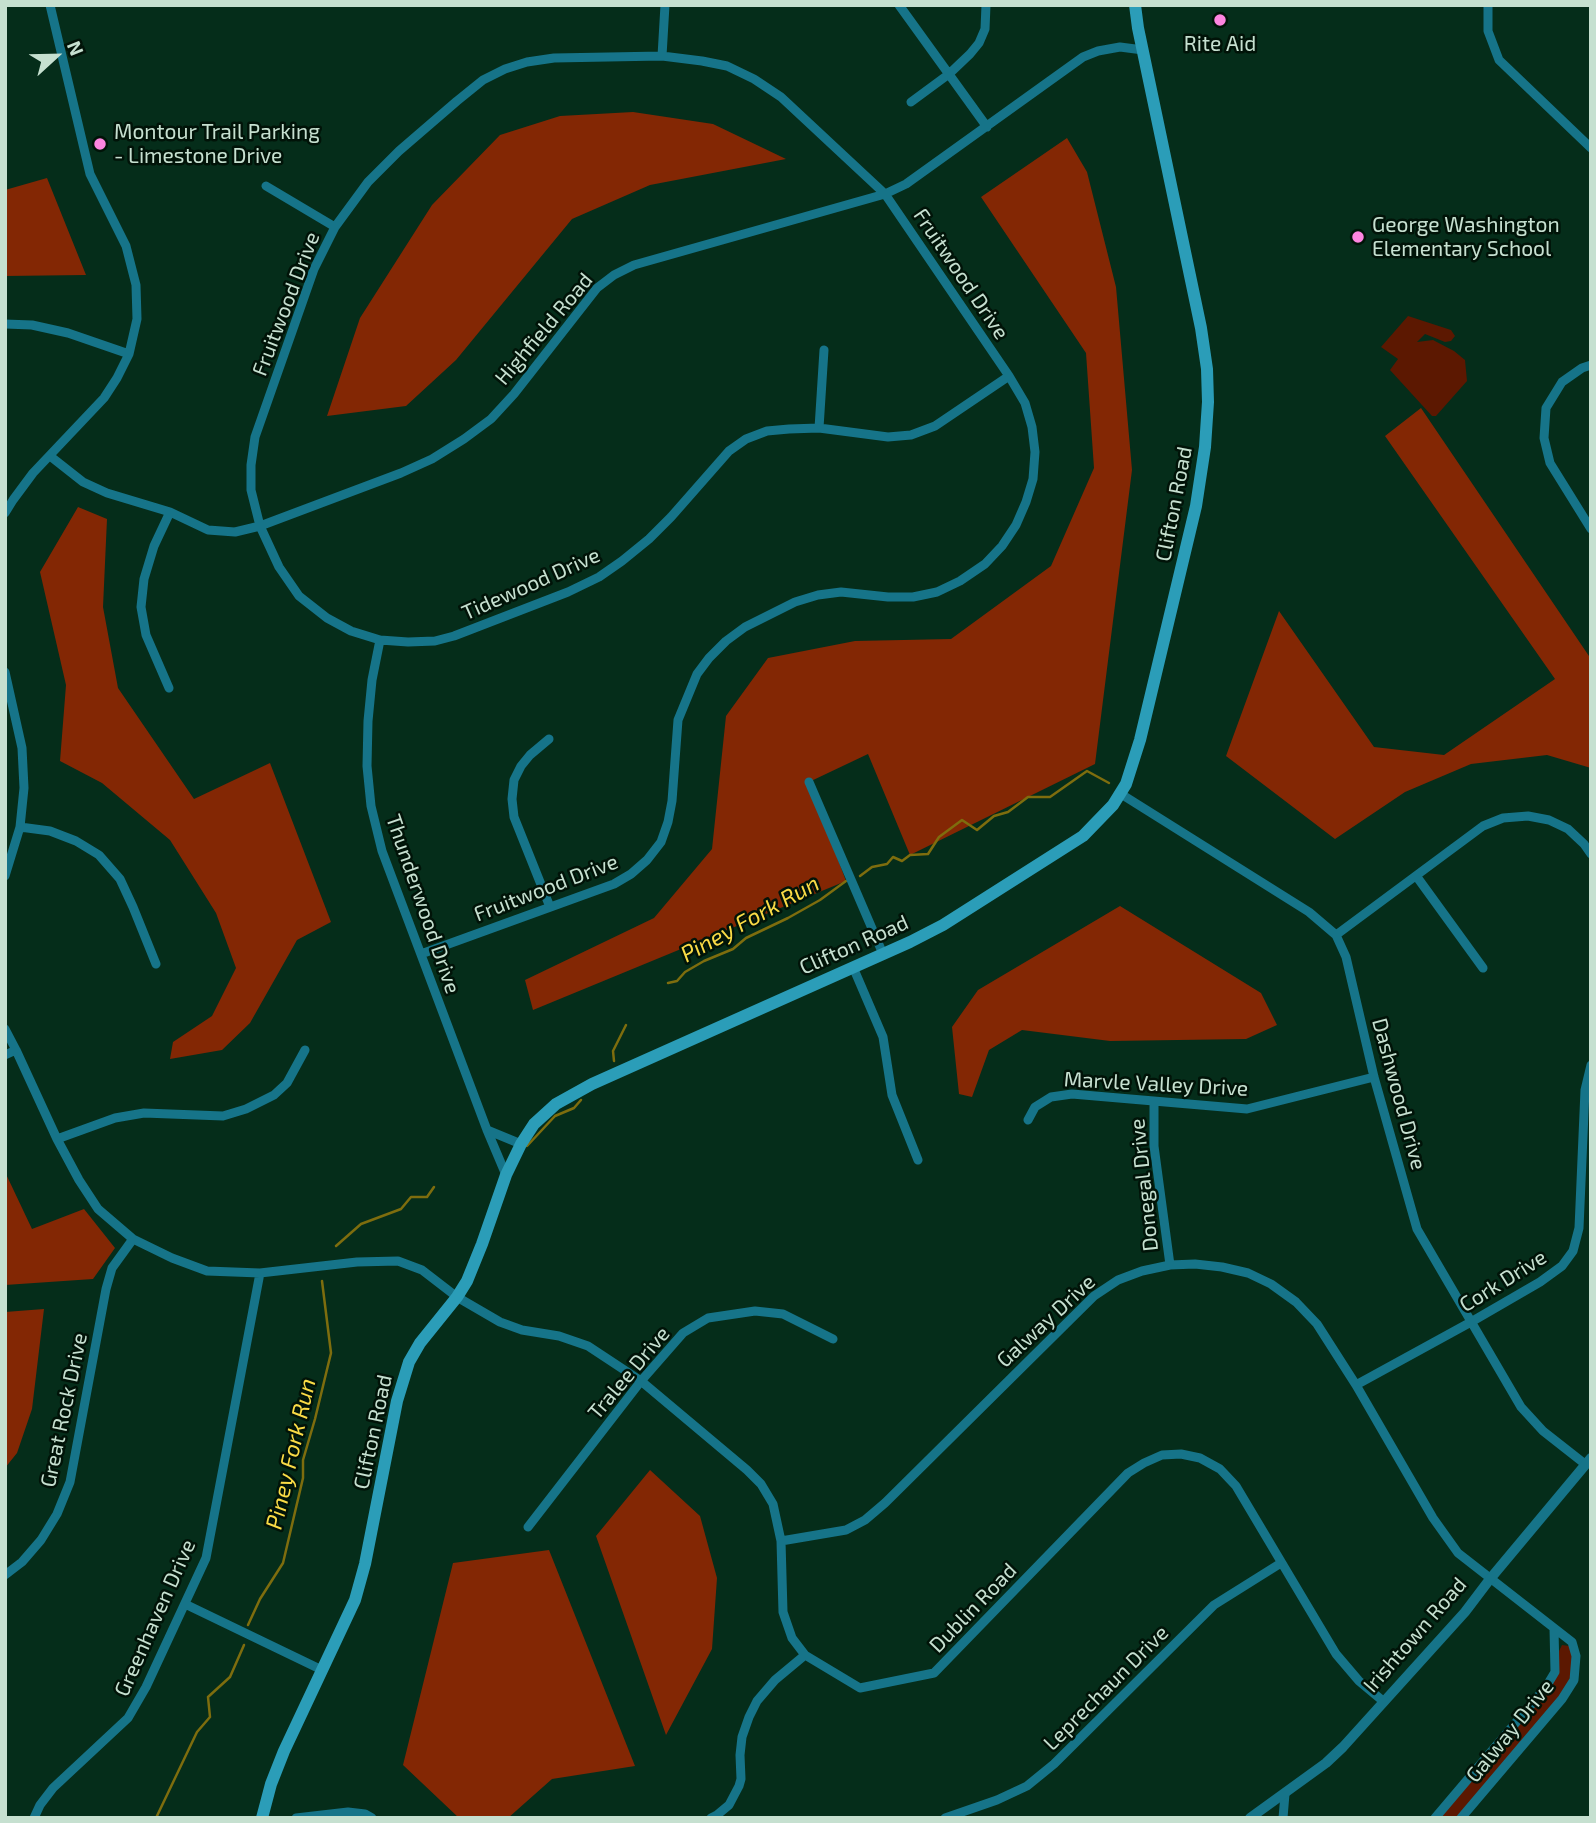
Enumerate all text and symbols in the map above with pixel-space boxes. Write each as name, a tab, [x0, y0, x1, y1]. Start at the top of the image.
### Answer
marker: Rite Aid	[1212, 12, 1228, 28]
north arrow	[21, 21, 91, 91]
place label: Rite Aid	[1184, 31, 1256, 57]
text: N	[63, 37, 89, 59]
place label: Montour Trail Parking - Limestone Drive	[114, 119, 320, 169]
marker: Montour Trail Parking - Limestone Drive	[92, 136, 108, 152]
street label: Fruitwood Drive	[908, 204, 1014, 344]
place label: George Washington Elementary School	[1372, 212, 1560, 262]
street label: Fruitwood Drive	[247, 228, 325, 380]
marker: George Washington Elementary School	[1350, 229, 1366, 245]
street label: Highfield Road	[490, 268, 598, 390]
street label: Clifton Road	[1151, 444, 1197, 564]
street label: Tidewood Drive	[458, 542, 604, 626]
street label: Thunderwood Drive	[380, 811, 466, 997]
street label: Fruitwood Drive	[470, 849, 622, 927]
water label: Piney Fork Run	[676, 870, 824, 968]
street label: Clifton Road	[796, 910, 912, 980]
street label: Dashwood Drive	[1367, 1015, 1431, 1173]
street label: Marvle Valley Drive	[1063, 1067, 1249, 1101]
street label: Donegal Drive	[1125, 1117, 1163, 1253]
street label: Cork Drive	[1455, 1244, 1551, 1318]
street label: Galway Drive	[992, 1269, 1100, 1373]
street label: Tralee Drive	[583, 1321, 675, 1425]
street label: Great Rock Drive	[35, 1331, 93, 1489]
street label: Clifton Road	[349, 1372, 397, 1492]
water label: Piney Fork Run	[260, 1376, 322, 1532]
street label: Greenhaven Drive	[109, 1536, 201, 1700]
street label: Dublin Road	[924, 1558, 1022, 1658]
street label: Irishtown Road	[1358, 1572, 1472, 1698]
street label: Leprechaun Drive	[1038, 1620, 1174, 1756]
street label: Galway Drive	[1461, 1674, 1559, 1788]

